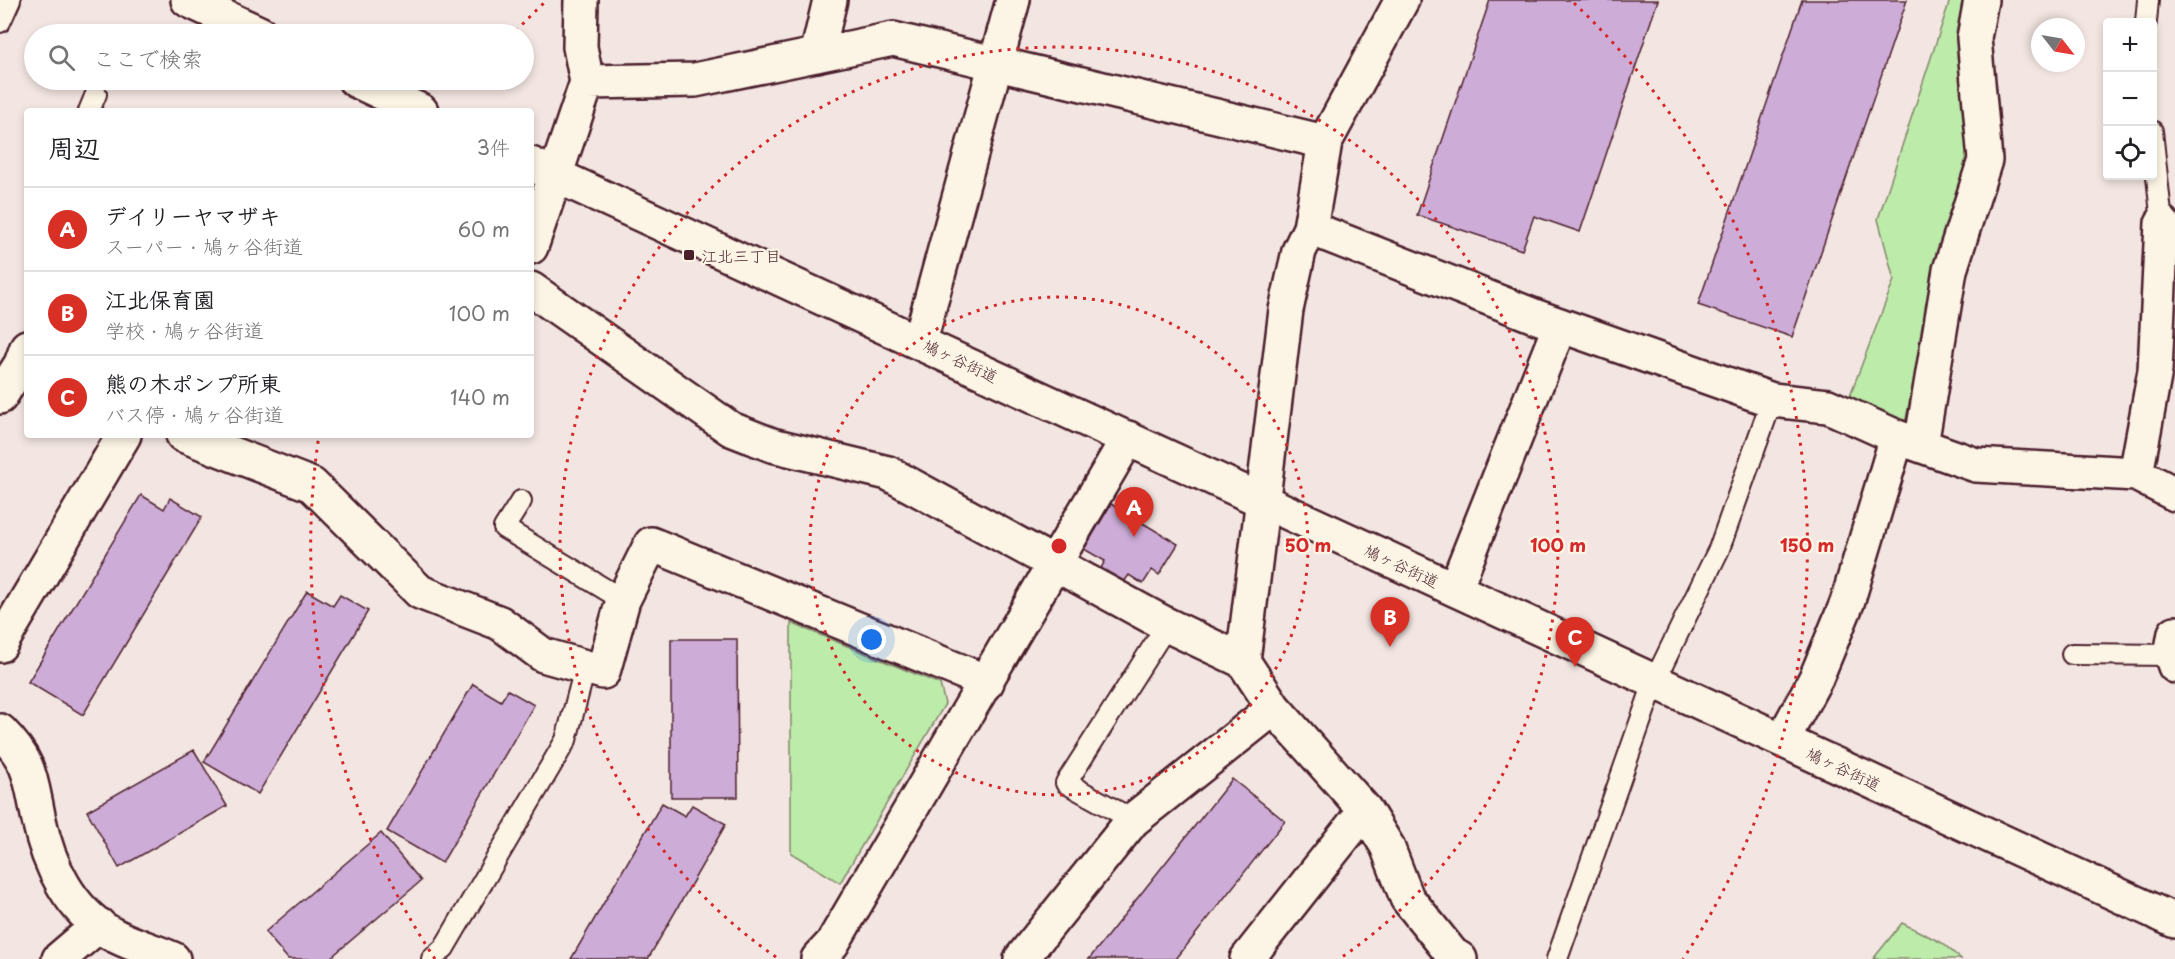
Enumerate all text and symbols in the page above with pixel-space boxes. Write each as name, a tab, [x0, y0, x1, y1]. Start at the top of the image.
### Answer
north arrow	[2031, 18, 2085, 72]
map controls	[2103, 18, 2157, 180]
button: +	[2103, 18, 2157, 72]
search box	[24, 24, 534, 90]
icon: search	[45, 41, 78, 74]
text: ここで検索	[93, 41, 203, 74]
button: −	[2103, 72, 2157, 126]
button: locate	[2103, 126, 2157, 180]
text: 周辺	[48, 128, 100, 167]
text: 3件	[477, 132, 510, 162]
text: デイリーヤマザキ	[105, 198, 281, 231]
text: A	[60, 214, 75, 244]
text: 60 m	[458, 214, 510, 244]
text: スーパー · 鳩ヶ谷街道	[105, 231, 303, 261]
place label: 江北三丁目	[701, 243, 781, 267]
marker: 江北三丁目	[682, 248, 696, 262]
text: 江北保育園	[105, 282, 215, 315]
text: B	[61, 298, 74, 328]
text: 100 m	[449, 298, 510, 328]
text: 学校 · 鳩ヶ谷街道	[105, 315, 264, 345]
street label: 鳩ヶ谷街道	[920, 332, 1002, 388]
text: 熊の木ポンプ所東	[105, 366, 281, 399]
text: C	[60, 382, 75, 412]
text: 140 m	[450, 382, 510, 412]
text: バス停 · 鳩ヶ谷街道	[105, 399, 284, 429]
pin: A	[1114, 488, 1154, 537]
text: 50 m	[1285, 531, 1331, 558]
text: 100 m	[1530, 531, 1586, 558]
text: 150 m	[1780, 531, 1834, 558]
centre of rings	[1049, 536, 1069, 556]
street label: 鳩ヶ谷街道	[1361, 537, 1443, 593]
pin: B	[1370, 598, 1410, 647]
pin: C	[1556, 618, 1594, 667]
your location	[857, 625, 886, 654]
street label: 鳩ヶ谷街道	[1803, 740, 1885, 796]

